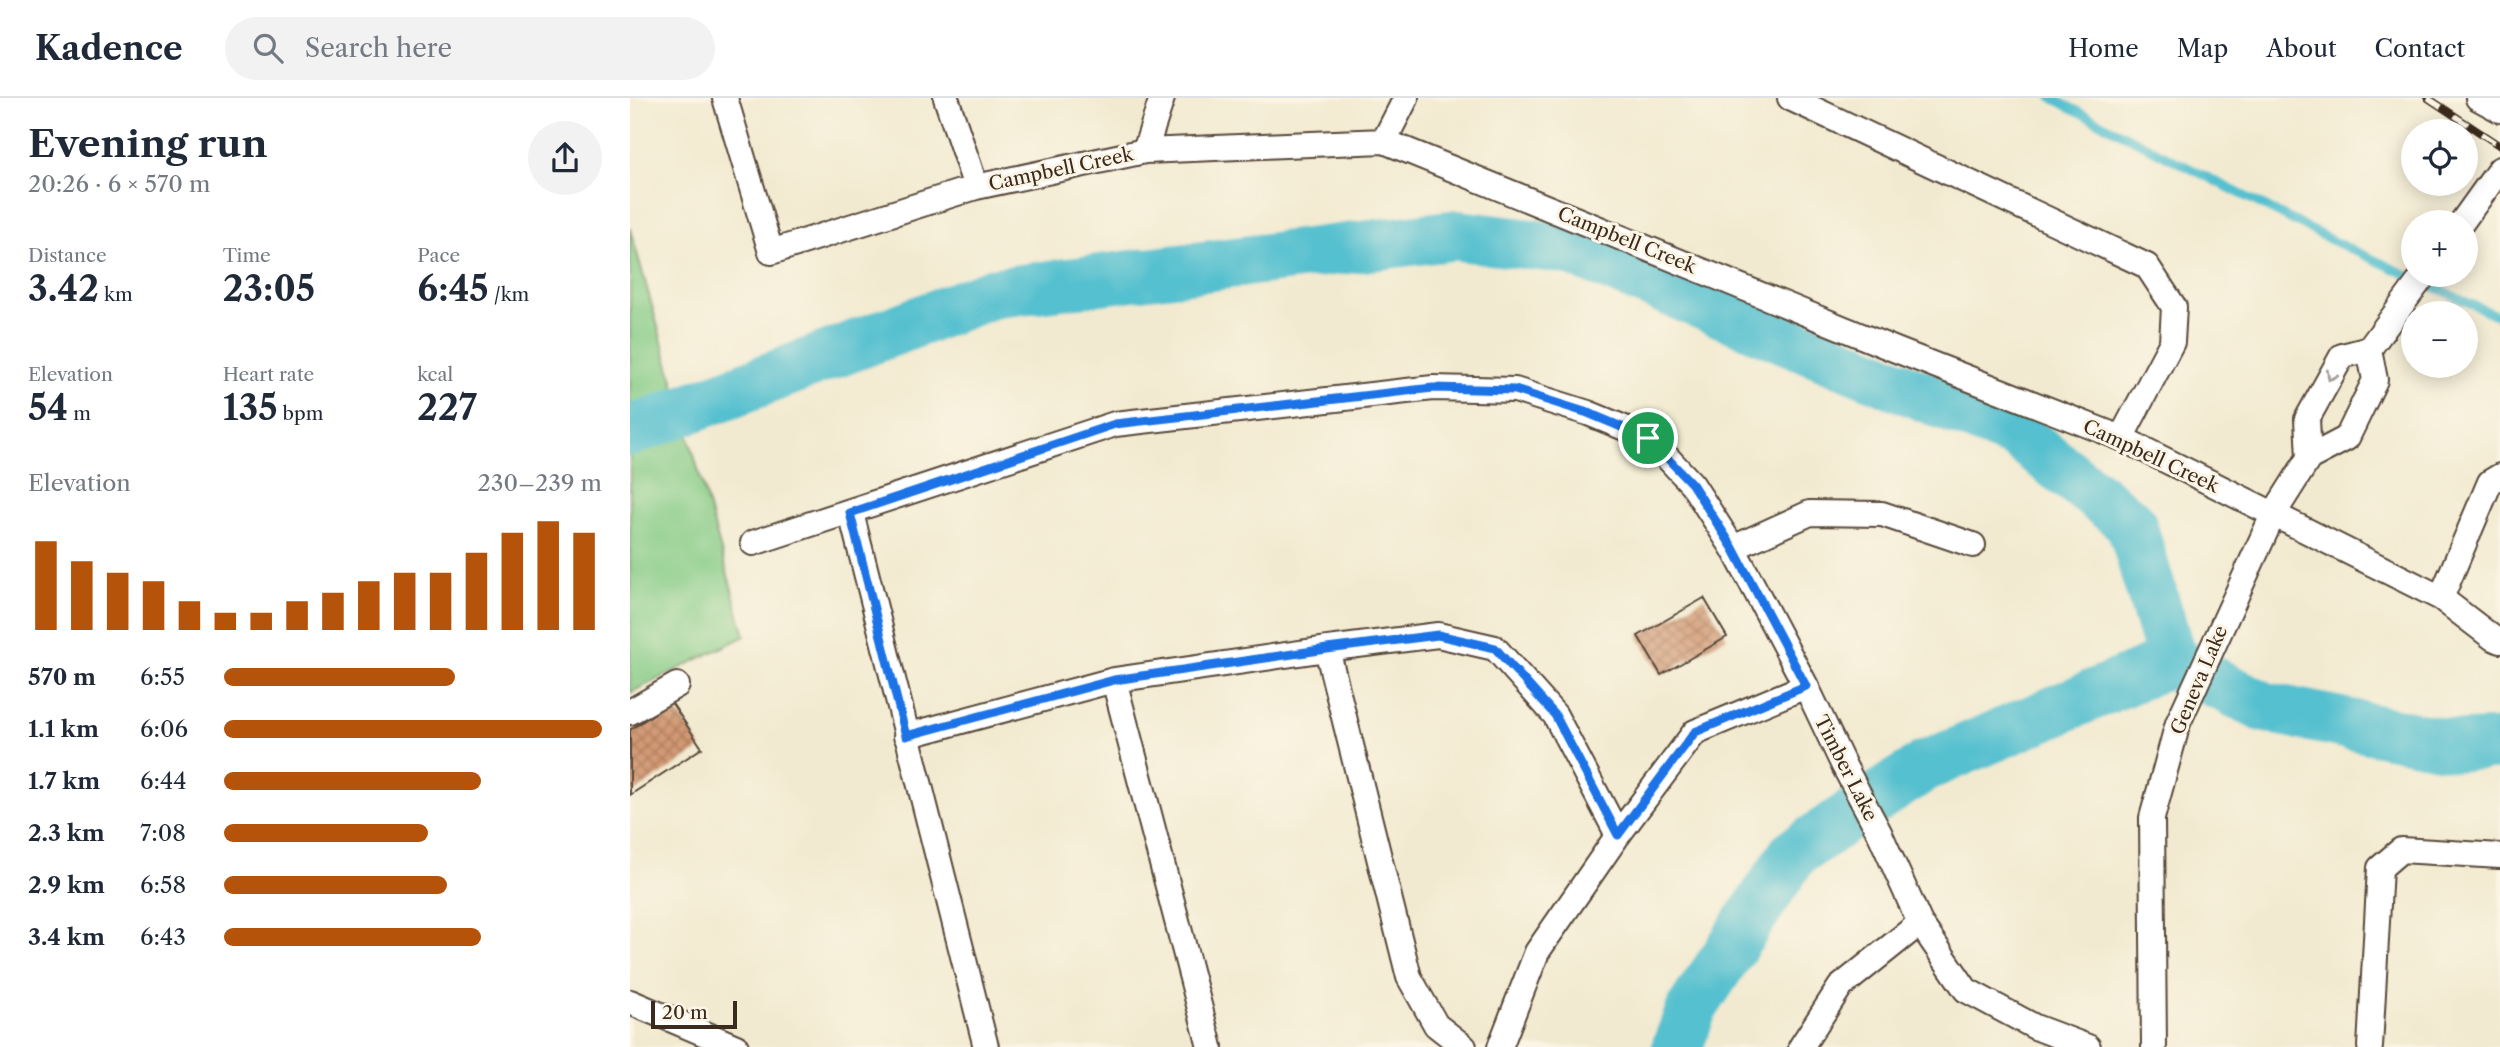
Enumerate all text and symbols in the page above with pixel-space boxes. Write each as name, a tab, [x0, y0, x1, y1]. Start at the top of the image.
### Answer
search box	[225, 17, 715, 80]
text: Kadence	[35, 28, 183, 69]
icon: search	[249, 29, 287, 67]
text: Search here	[305, 32, 452, 64]
text: Home	[2068, 34, 2139, 63]
text: Map	[2177, 34, 2228, 63]
text: About	[2266, 34, 2337, 63]
text: Contact	[2375, 34, 2465, 63]
map controls	[2401, 119, 2478, 378]
button: locate	[2401, 119, 2478, 196]
text: Evening run	[28, 120, 268, 167]
button: share	[528, 121, 602, 195]
street label: Campbell Creek	[987, 142, 1136, 196]
text: 20:26 · 6 × 570 m	[28, 170, 211, 198]
street label: Campbell Creek	[1554, 202, 1700, 279]
button: +	[2401, 210, 2478, 287]
text: Distance	[28, 244, 107, 267]
text: Time	[223, 244, 271, 267]
text: Pace	[417, 244, 460, 267]
text: 3.42	[28, 267, 99, 310]
text: 23:05	[223, 267, 315, 310]
text: 6:45	[417, 267, 489, 310]
text: km	[99, 283, 133, 306]
text: /km	[489, 283, 529, 306]
button: −	[2401, 301, 2478, 378]
text: Elevation	[28, 363, 113, 386]
text: Heart rate	[223, 363, 314, 386]
text: kcal	[417, 363, 453, 386]
one-way arrow	[2326, 368, 2339, 381]
text: 54	[28, 386, 68, 429]
text: 135	[223, 386, 278, 429]
text: 227	[417, 386, 477, 429]
text: m	[68, 402, 91, 425]
text: bpm	[278, 402, 323, 425]
pin	[1618, 408, 1678, 468]
street label: Campbell Creek	[2079, 414, 2223, 498]
icon: arrive	[1629, 419, 1667, 457]
text: Elevation	[28, 469, 131, 497]
text: 230–239 m	[478, 469, 602, 497]
street label: Geneva Lake	[2166, 622, 2232, 738]
text: 570 m	[28, 663, 96, 691]
text: 6:55	[140, 663, 185, 691]
street label: Timber Lake	[1810, 711, 1882, 825]
text: 1.1 km	[28, 715, 99, 743]
text: 6:06	[140, 715, 188, 743]
text: 1.7 km	[28, 767, 100, 795]
text: 6:44	[140, 767, 187, 795]
text: 2.3 km	[28, 819, 105, 847]
text: 7:08	[140, 819, 186, 847]
text: 2.9 km	[28, 871, 105, 899]
text: 6:58	[140, 871, 186, 899]
text: 3.4 km	[28, 923, 105, 951]
text: 6:43	[140, 923, 186, 951]
scale bar	[651, 998, 737, 1030]
text: 20 m	[662, 1001, 708, 1024]

